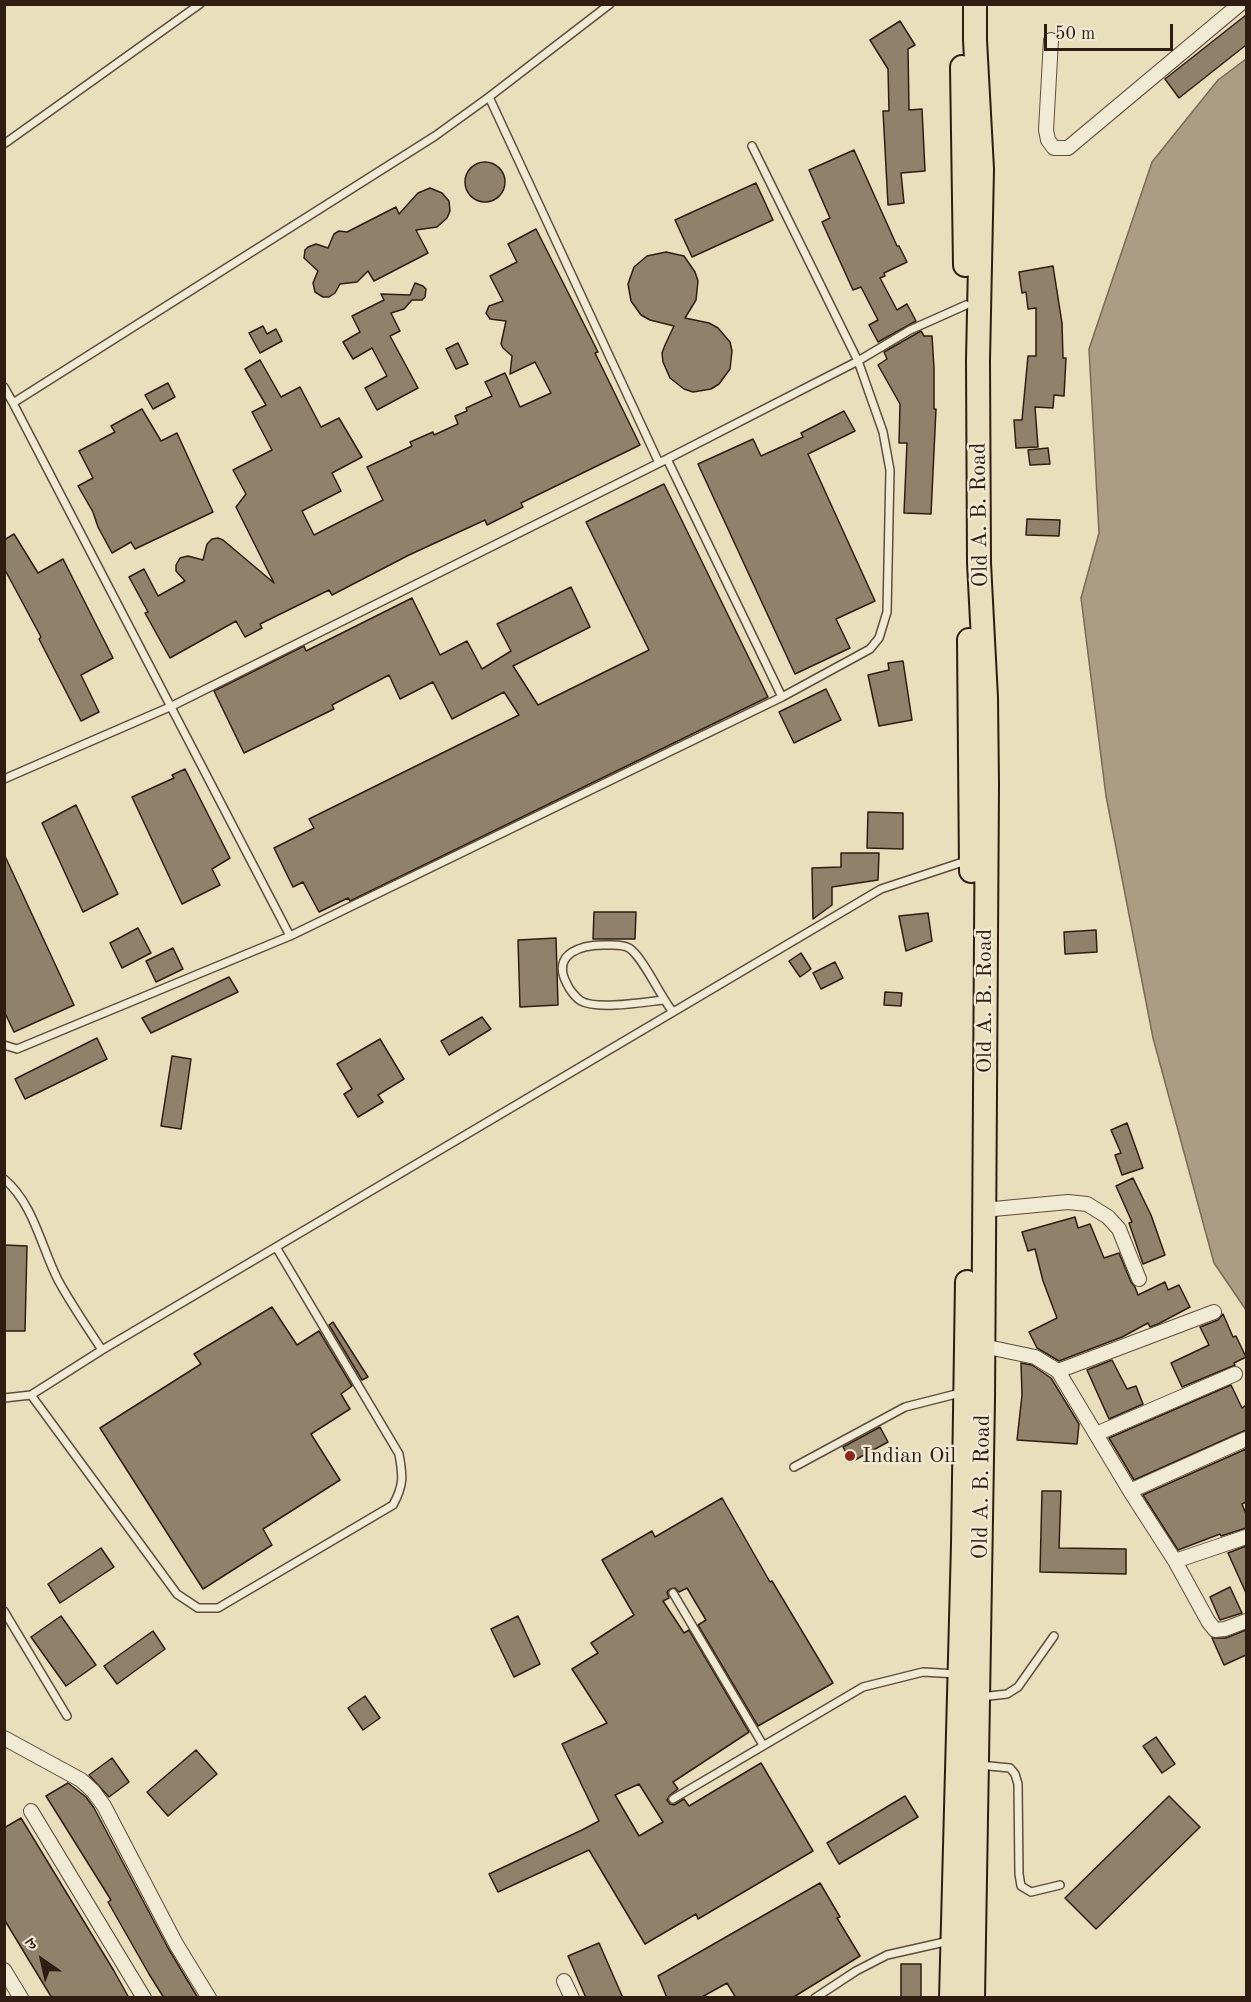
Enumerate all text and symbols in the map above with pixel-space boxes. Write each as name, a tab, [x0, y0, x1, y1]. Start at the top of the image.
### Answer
scale bar	[1047, 12, 1176, 50]
text: 50 m	[1055, 25, 1095, 43]
street label: Old A. B. Road	[966, 442, 994, 588]
street label: Old A. B. Road	[972, 929, 998, 1073]
street label: Old A. B. Road	[968, 1414, 996, 1560]
place label: Indian Oil	[862, 1443, 956, 1469]
marker: Indian Oil	[843, 1449, 857, 1463]
north arrow	[12, 1930, 72, 1990]
text: उ	[24, 1936, 40, 1954]

